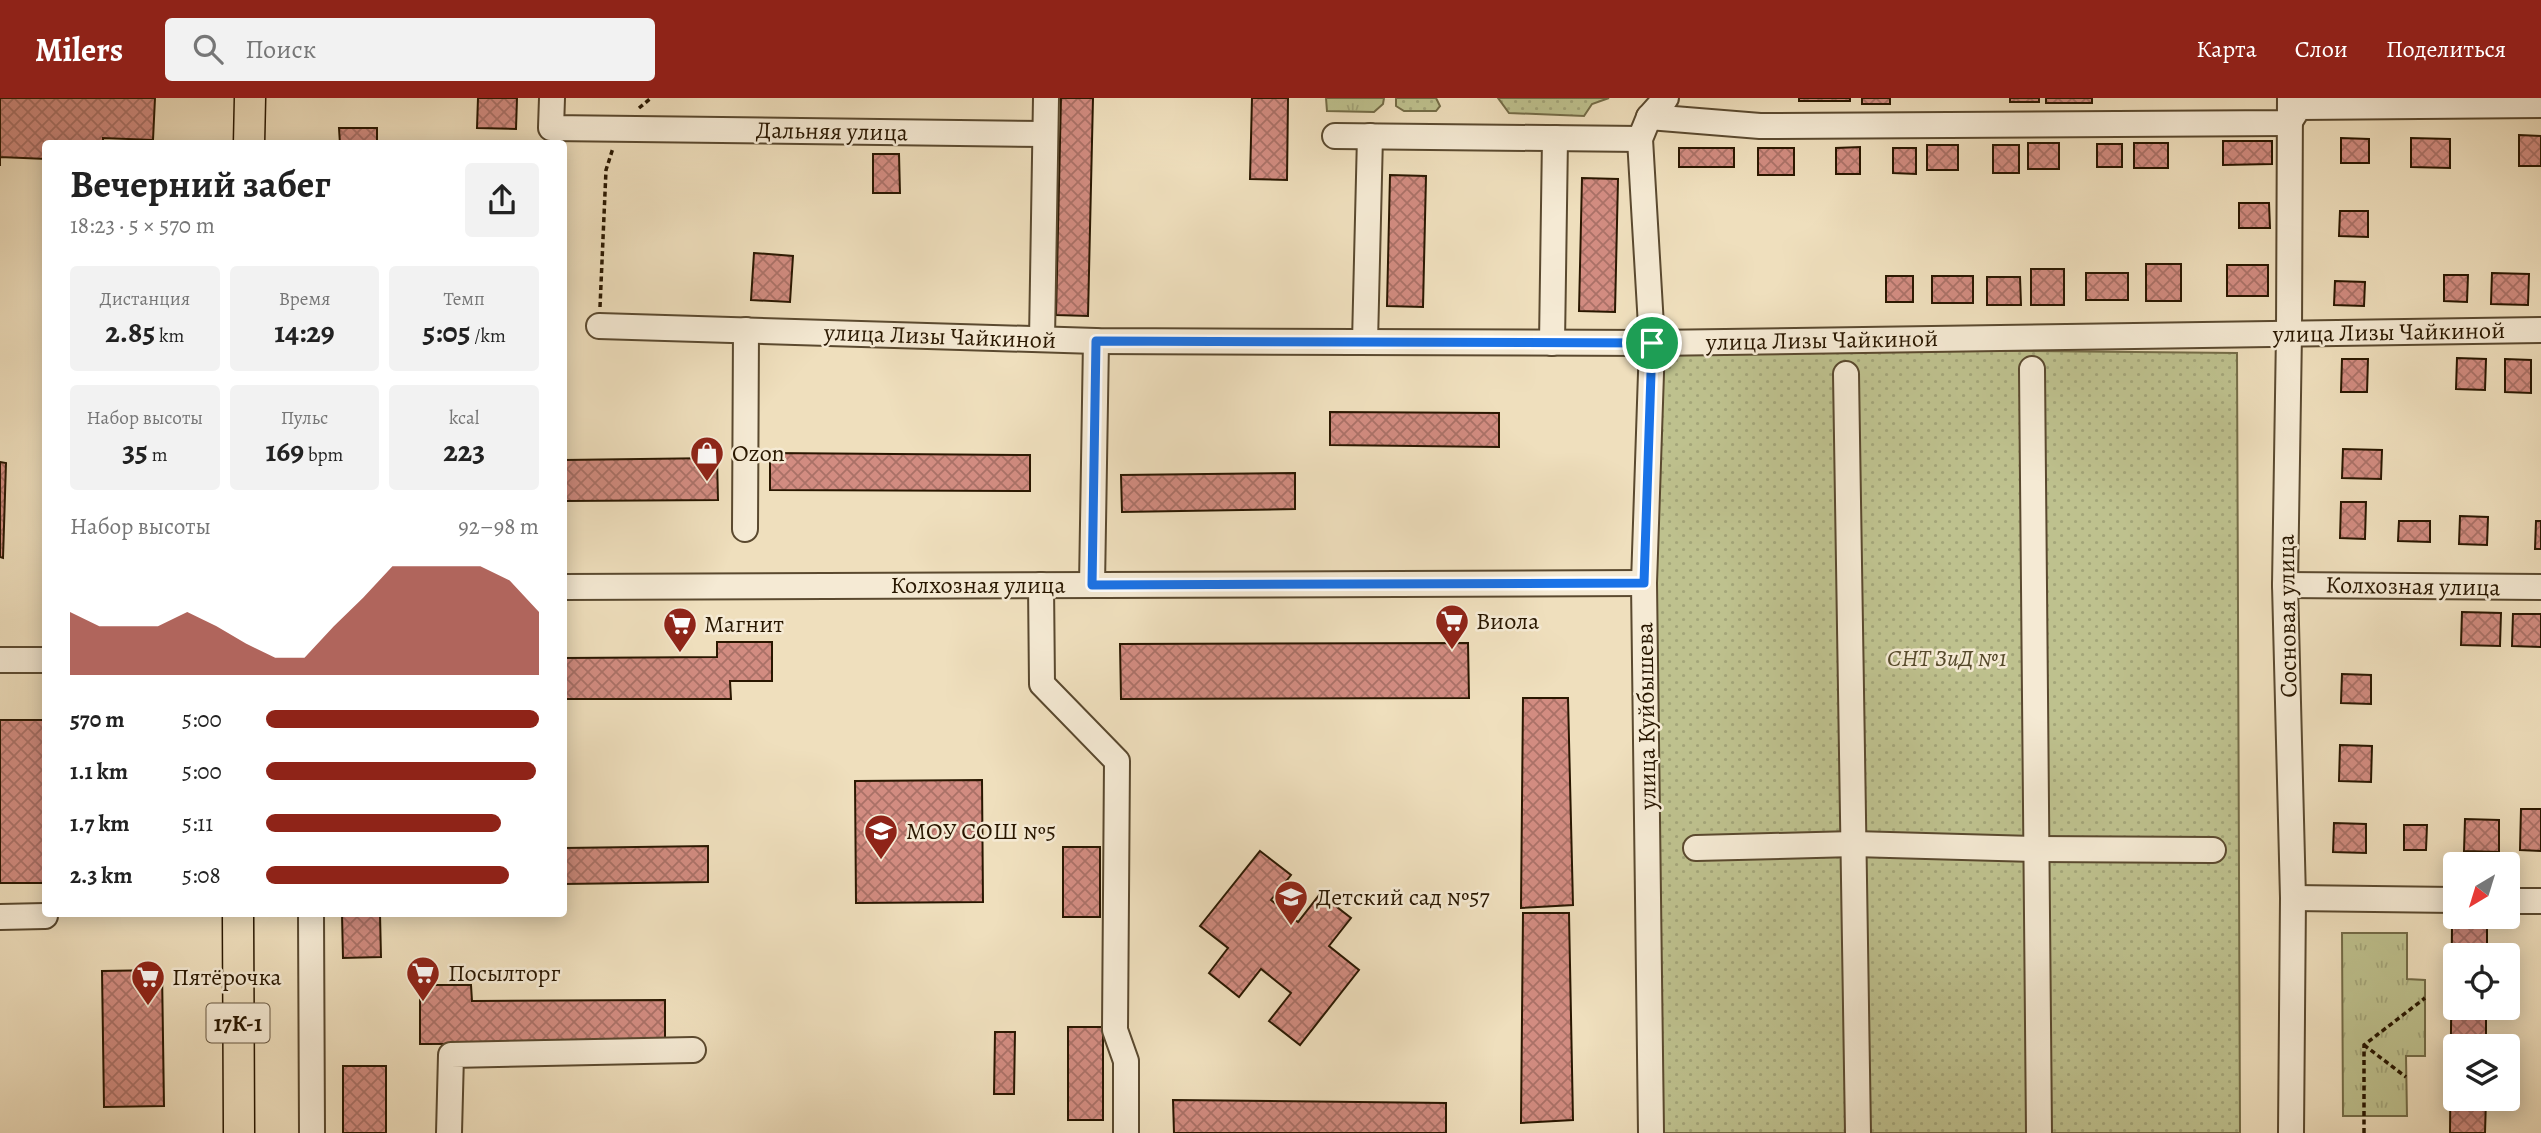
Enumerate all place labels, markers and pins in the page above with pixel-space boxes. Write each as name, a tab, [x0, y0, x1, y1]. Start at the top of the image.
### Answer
pin	[1622, 313, 1682, 373]
shop icon: Ozon	[688, 434, 726, 483]
place label: Ozon	[732, 437, 785, 469]
supermarket icon: Виола	[1433, 602, 1471, 651]
supermarket icon: Магнит	[661, 605, 699, 654]
place label: Виола	[1476, 605, 1539, 637]
place label: Магнит	[704, 608, 784, 640]
school or university icon: МОУ СОШ №5	[862, 812, 900, 861]
place label: МОУ СОШ №5	[906, 815, 1056, 847]
school or university icon: Детский сад №57	[1272, 878, 1310, 927]
place label: Детский сад №57	[1316, 881, 1491, 913]
supermarket icon: Посылторг	[404, 954, 442, 1003]
place label: Посылторг	[448, 957, 560, 989]
supermarket icon: Пятёрочка	[129, 958, 167, 1007]
place label: Пятёрочка	[172, 961, 282, 993]

